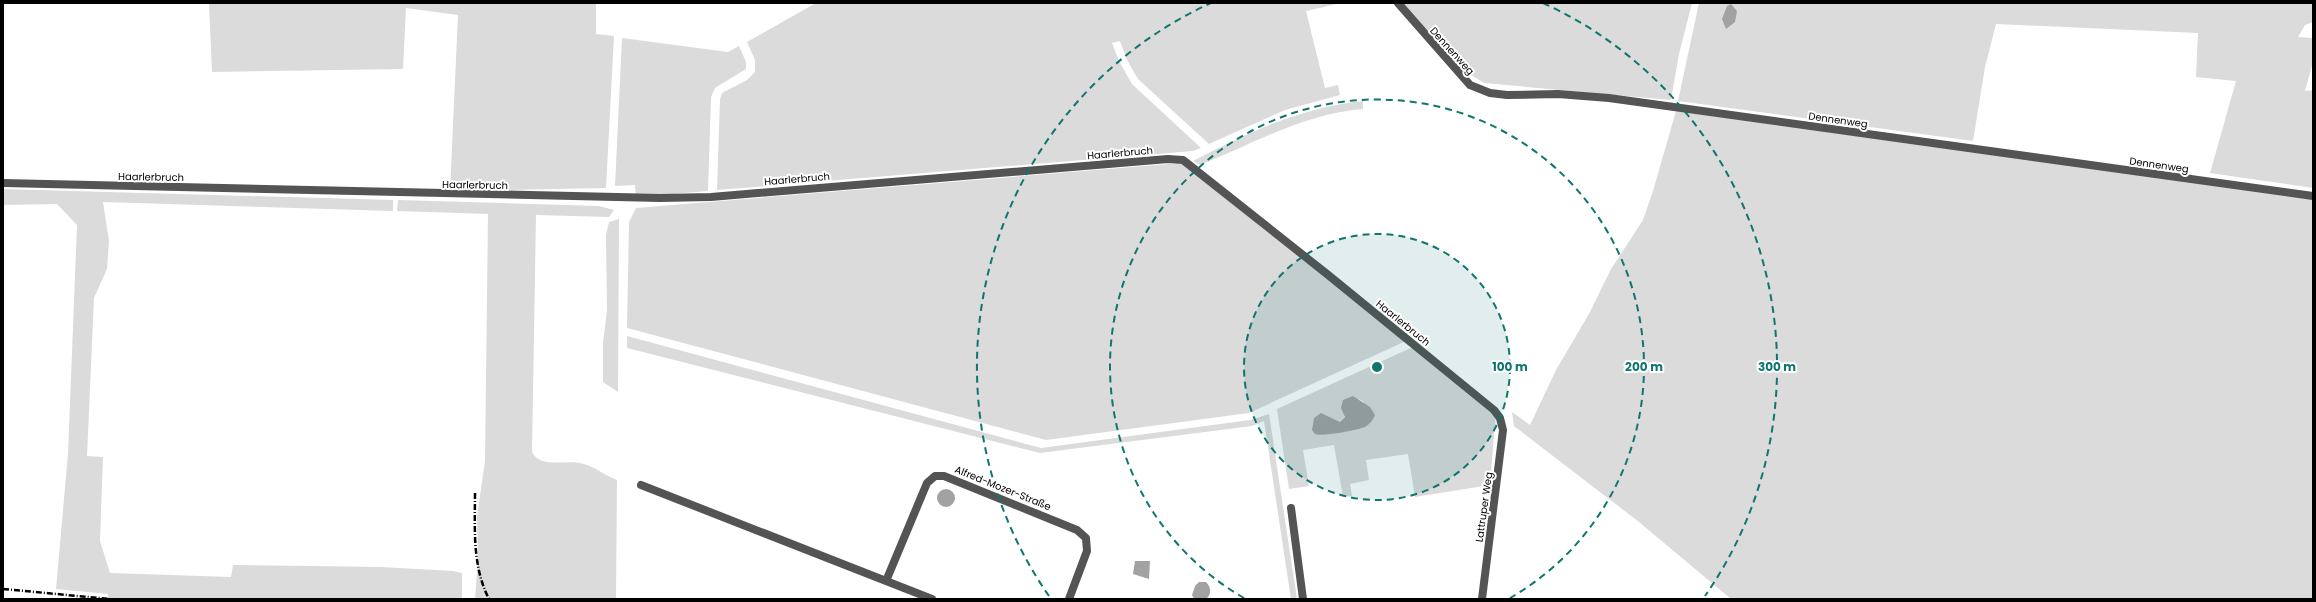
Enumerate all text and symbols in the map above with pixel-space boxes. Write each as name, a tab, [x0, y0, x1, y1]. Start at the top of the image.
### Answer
street label: Dennenweg	[1426, 24, 1478, 78]
street label: Dennenweg	[1807, 108, 1869, 132]
street label: Haarlerbruch	[1087, 143, 1153, 163]
street label: Dennenweg	[2128, 153, 2190, 177]
street label: Haarlerbruch	[118, 169, 184, 185]
street label: Haarlerbruch	[764, 169, 830, 189]
street label: Haarlerbruch	[442, 177, 508, 193]
street label: Haarlerbruch	[1373, 296, 1433, 350]
text: 100 m	[1492, 358, 1528, 375]
text: 200 m	[1625, 358, 1663, 375]
text: 300 m	[1758, 358, 1796, 375]
centre of rings	[1370, 360, 1384, 374]
street label: Alfred-Mozer-Straße	[953, 462, 1053, 514]
street label: Lattruper Weg	[1472, 471, 1496, 543]

